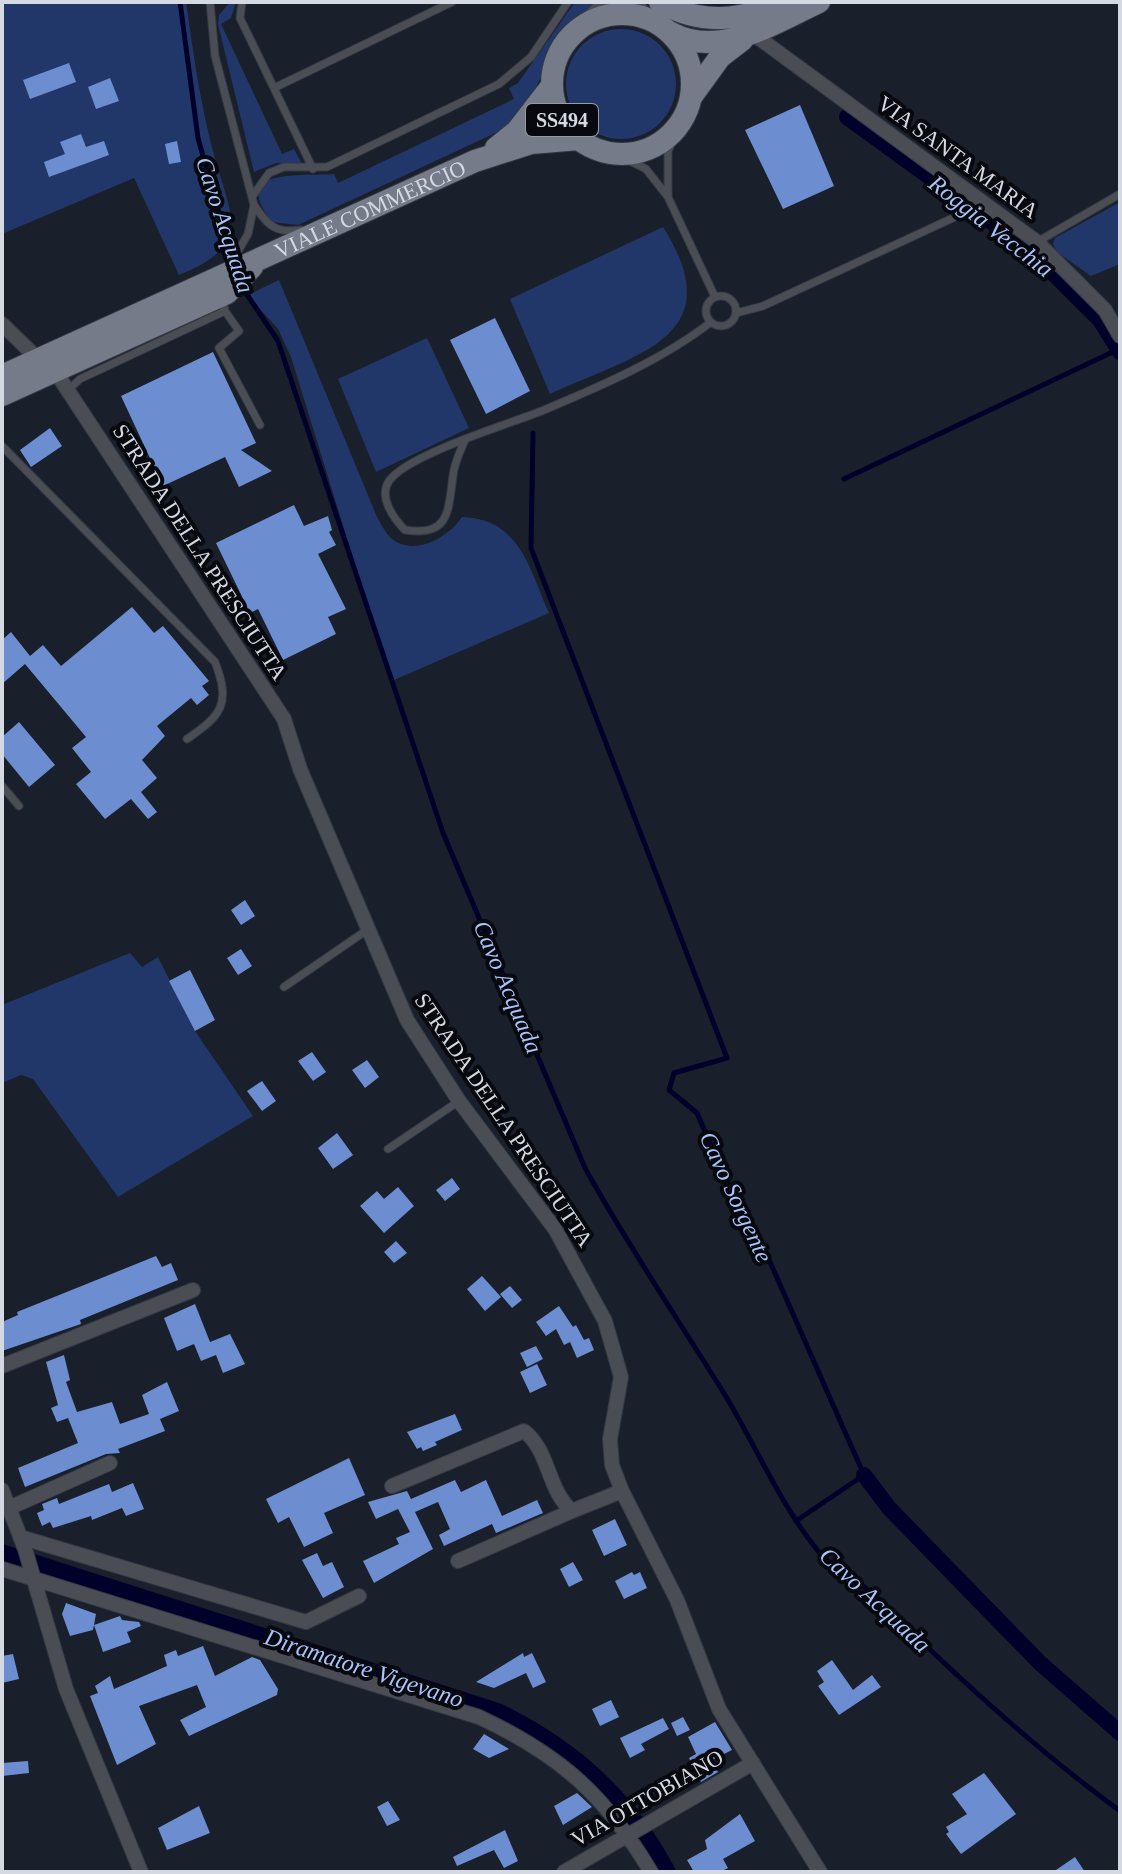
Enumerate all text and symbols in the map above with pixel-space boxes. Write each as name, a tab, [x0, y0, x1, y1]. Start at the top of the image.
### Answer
street label: VIA SANTA MARIA	[873, 90, 1043, 224]
road number: SS494	[526, 104, 598, 136]
water label: Cavo Acquada	[191, 154, 259, 296]
street label: VIALE COMMERCIO	[270, 155, 469, 263]
water label: Roggia Vecchia	[923, 169, 1058, 282]
street label: STRADA DELLA PRESCIUTTA	[108, 419, 292, 685]
water label: Cavo Acquada	[468, 917, 548, 1057]
street label: STRADA DELLA PRESCIUTTA	[410, 989, 598, 1251]
water label: Cavo Sorgente	[694, 1128, 778, 1267]
water label: Cavo Acquada	[814, 1542, 936, 1658]
water label: Diramatore Vigevano	[260, 1623, 467, 1712]
street label: VIA OTTOBIANO	[567, 1744, 727, 1852]

